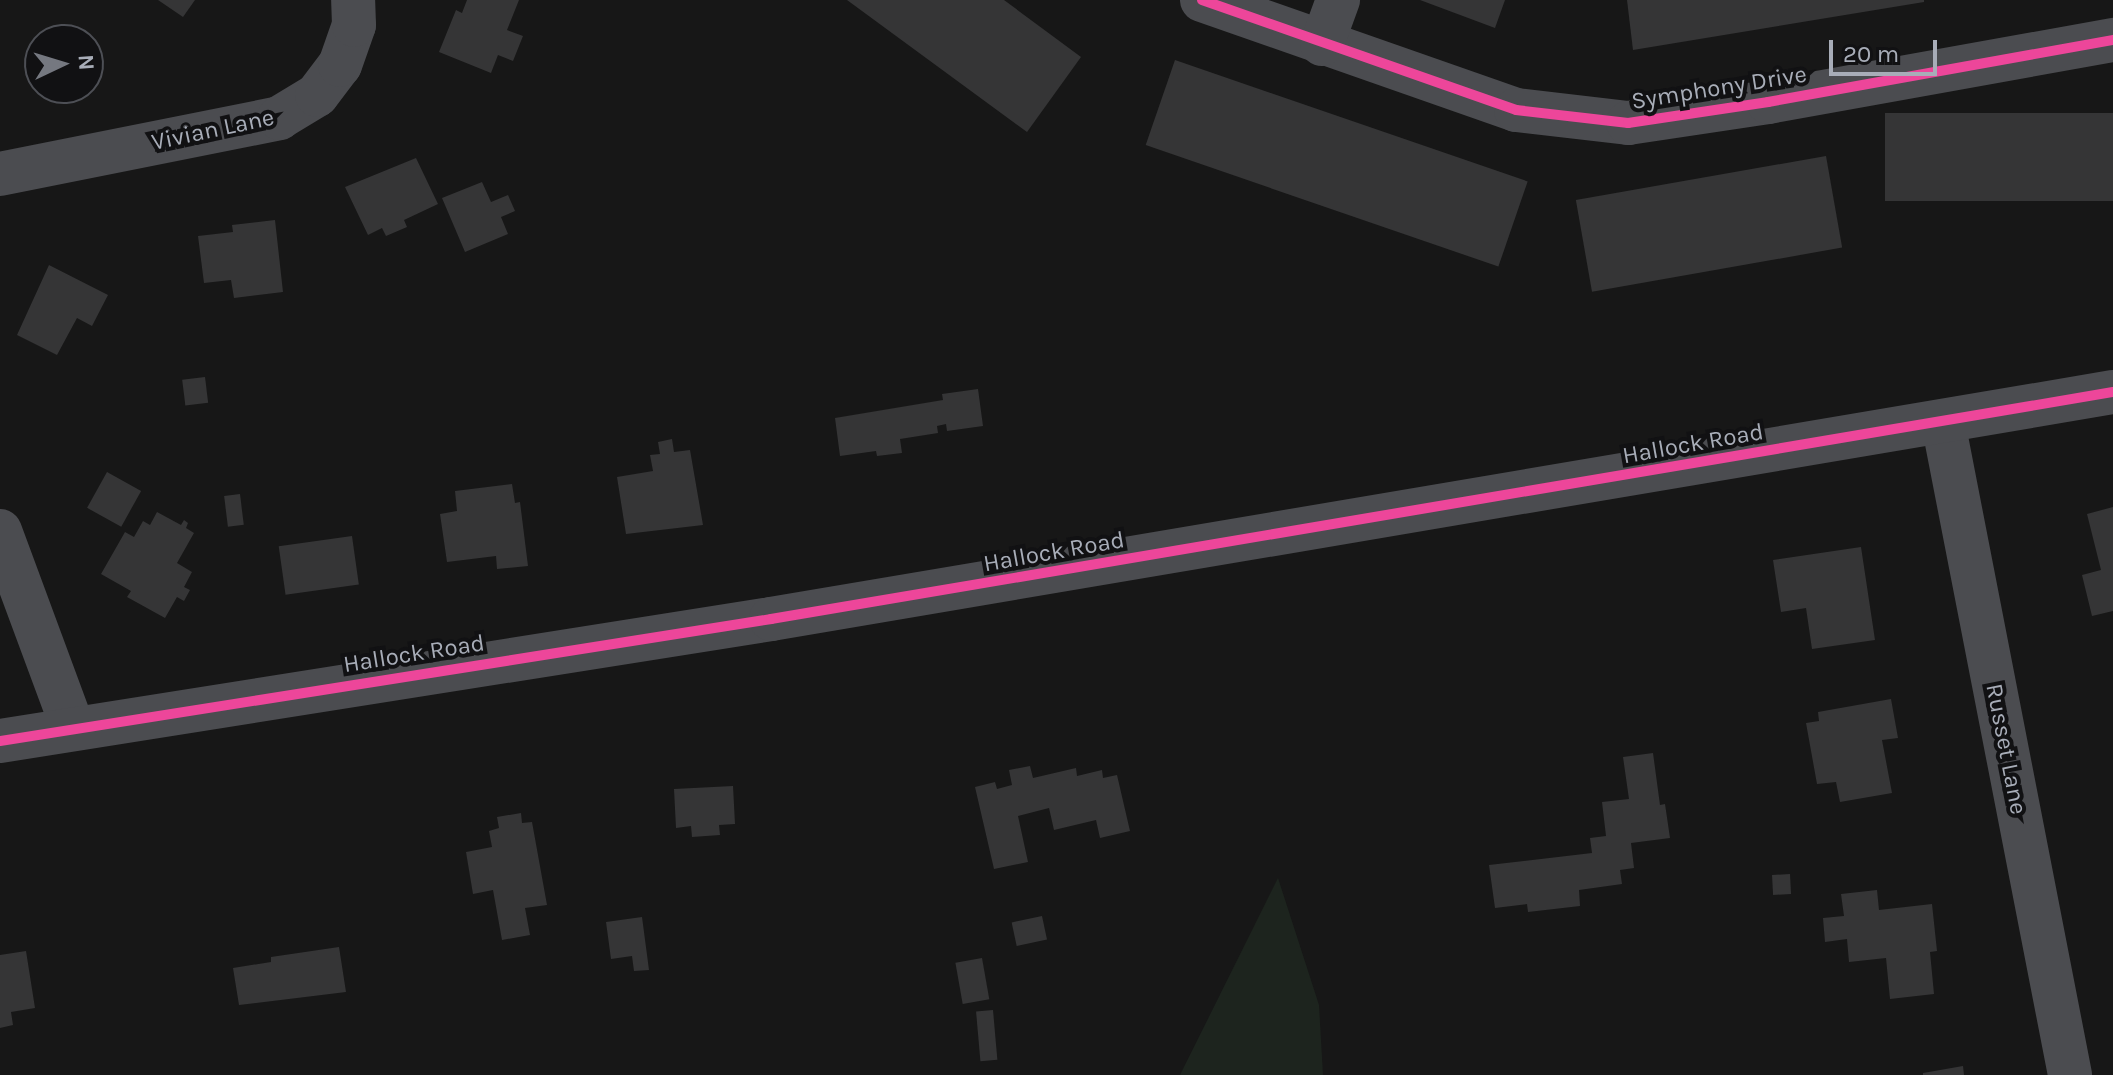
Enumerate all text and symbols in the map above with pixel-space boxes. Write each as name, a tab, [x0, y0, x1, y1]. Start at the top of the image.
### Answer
north arrow	[24, 24, 104, 104]
scale bar	[1833, 24, 1941, 74]
text: 20 m	[1843, 40, 1899, 68]
text: N	[72, 54, 99, 71]
street label: Symphony Drive	[1629, 60, 1809, 116]
street label: Vivian Lane	[149, 103, 277, 157]
street label: Hallock Road	[1620, 417, 1766, 471]
street label: Hallock Road	[981, 525, 1127, 579]
street label: Hallock Road	[341, 629, 487, 679]
street label: Russet Lane	[1979, 681, 2033, 817]

